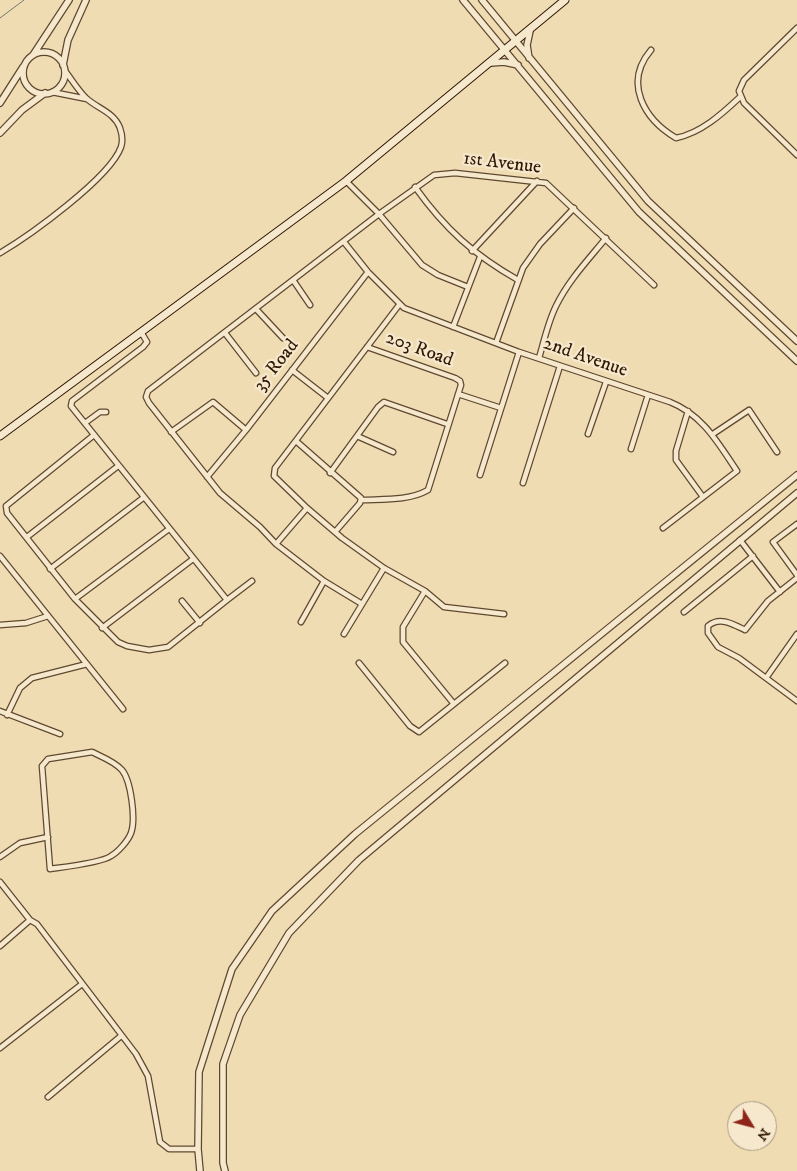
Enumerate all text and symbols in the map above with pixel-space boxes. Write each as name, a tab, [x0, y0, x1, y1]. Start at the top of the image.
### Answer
street label: 1st Avenue	[462, 148, 542, 180]
street label: 203 Road	[382, 327, 456, 373]
street label: 2nd Avenue	[540, 333, 630, 383]
street label: 35 Road	[250, 335, 304, 397]
north arrow	[727, 1101, 777, 1151]
text: N	[753, 1124, 774, 1144]

